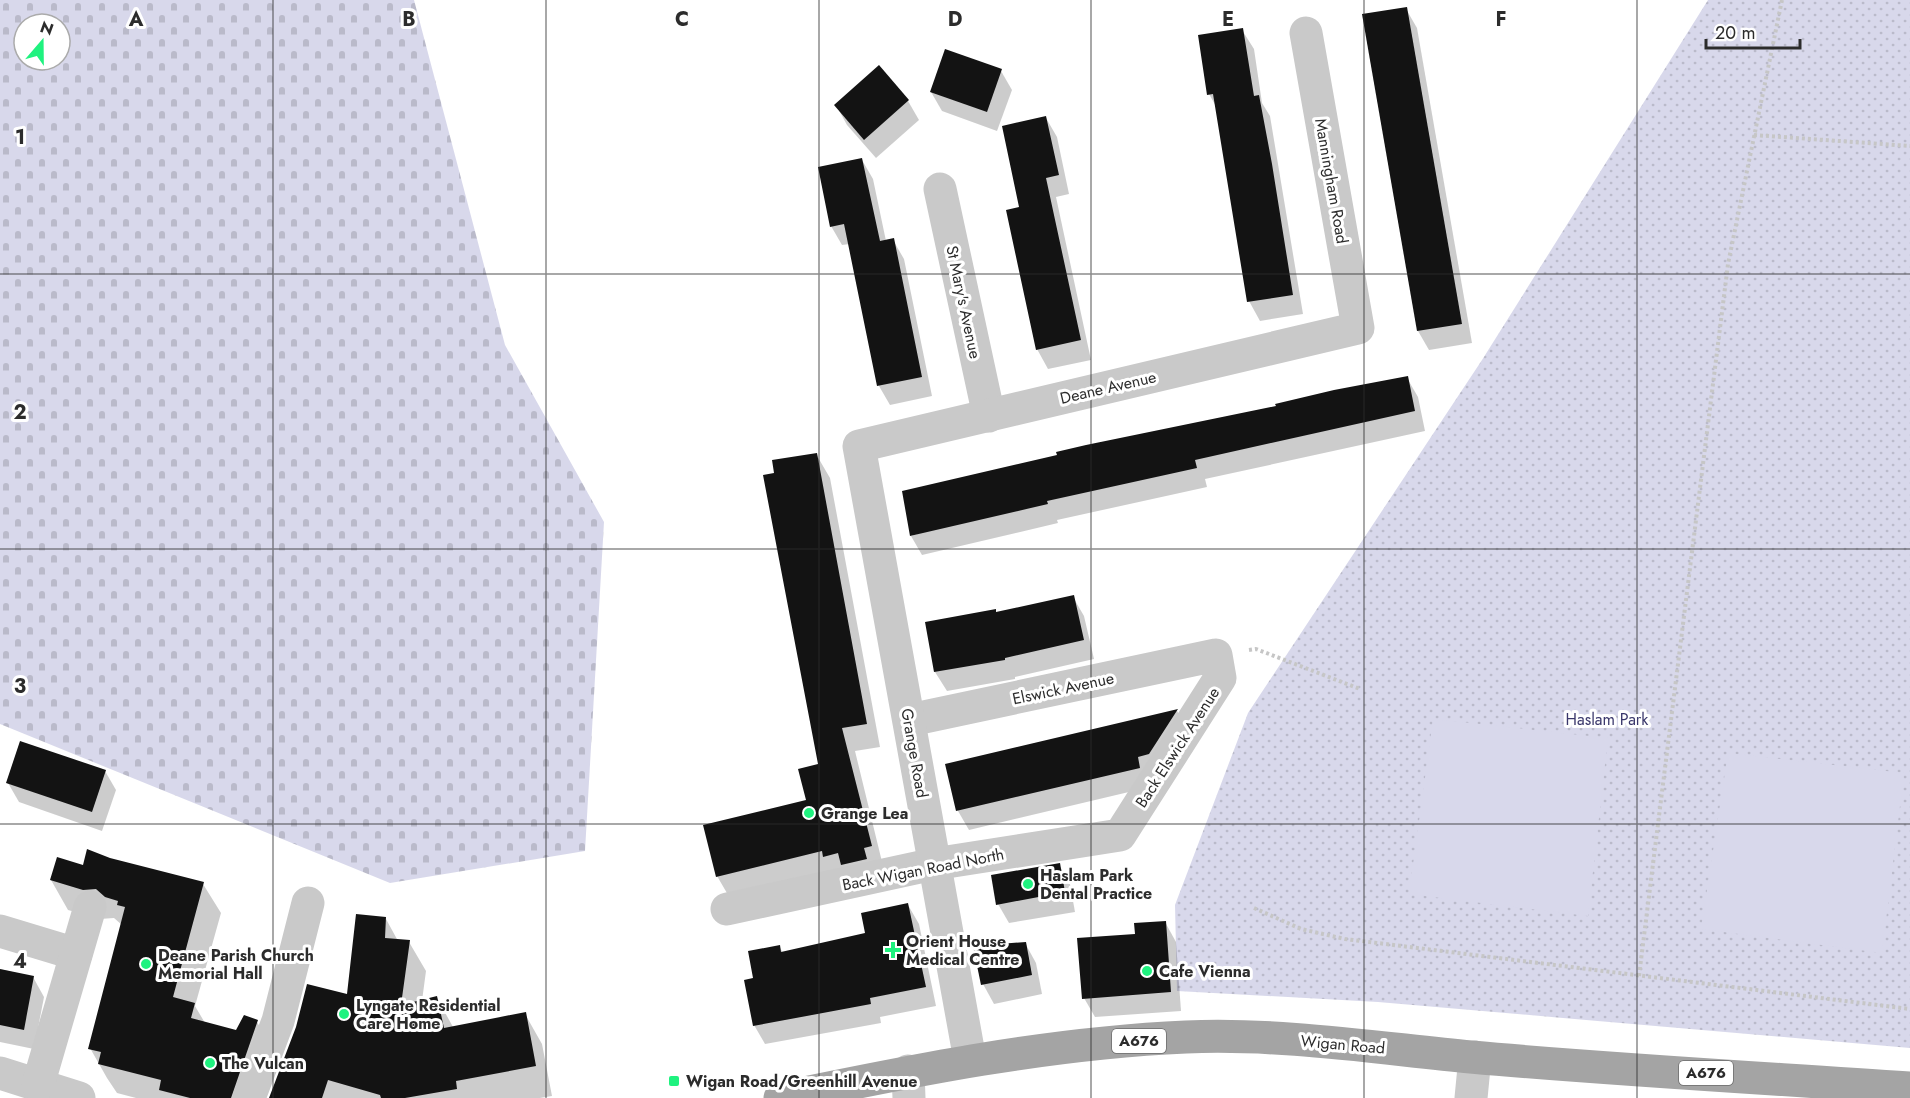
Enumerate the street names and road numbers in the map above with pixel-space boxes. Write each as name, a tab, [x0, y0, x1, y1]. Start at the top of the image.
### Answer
street label: Manningham Road	[1309, 117, 1354, 246]
street label: St Mary's Avenue	[940, 243, 987, 361]
street label: Deane Avenue	[1058, 365, 1158, 410]
street label: Elswick Avenue	[1010, 667, 1116, 710]
street label: Back Elswick Avenue	[1130, 683, 1225, 812]
street label: Grange Road	[895, 706, 934, 800]
street label: Back Wigan Road North	[840, 843, 1006, 896]
road number: A676	[1112, 1029, 1166, 1053]
street label: Wigan Road	[1300, 1029, 1386, 1060]
road number: A676	[1679, 1061, 1733, 1085]

